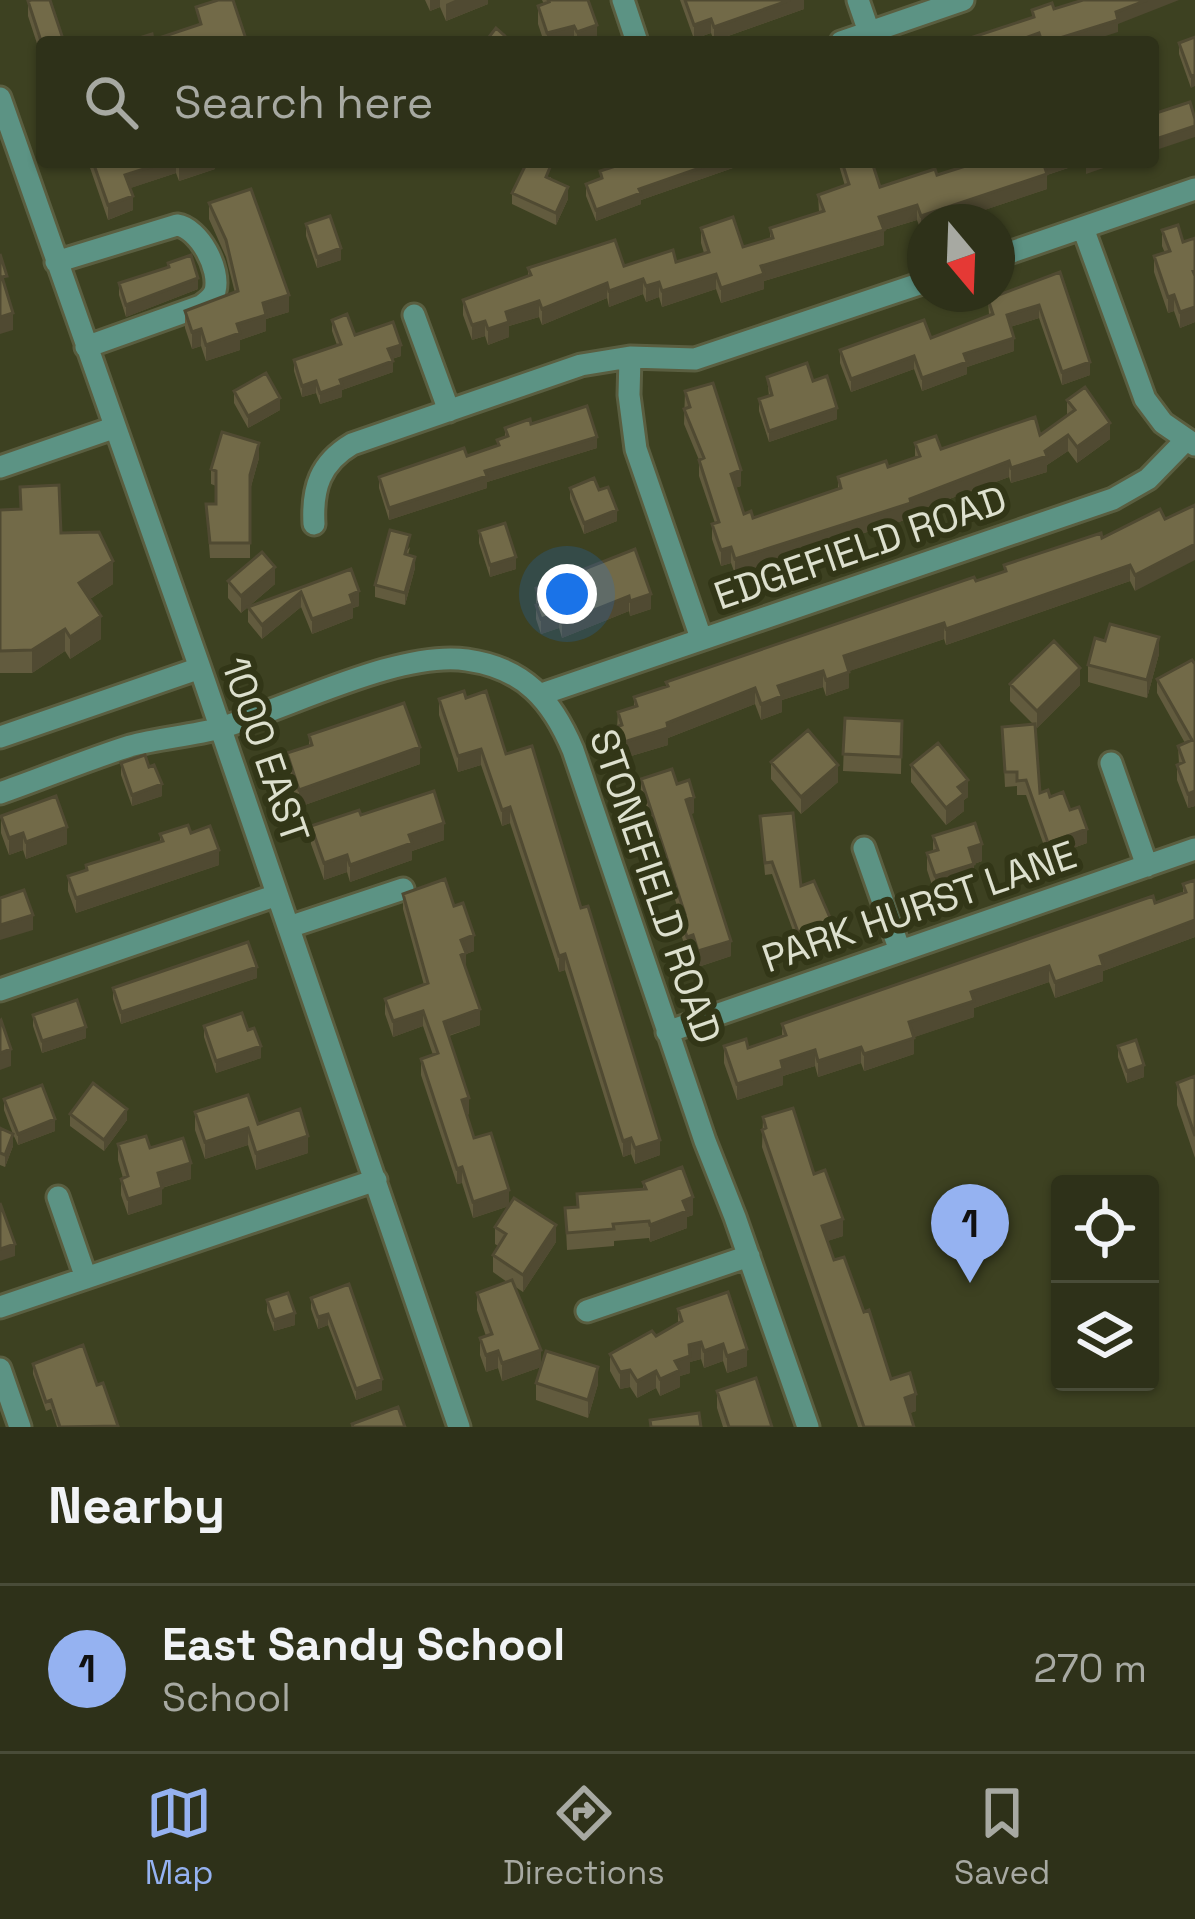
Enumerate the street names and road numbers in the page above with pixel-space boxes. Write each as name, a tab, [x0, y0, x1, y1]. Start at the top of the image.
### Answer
street label: EDGEFIELD ROAD	[708, 474, 1013, 620]
street label: 1000 EAST	[211, 651, 320, 850]
street label: STONEFIELD ROAD	[579, 723, 732, 1050]
street label: PARK HURST LANE	[756, 830, 1083, 983]

